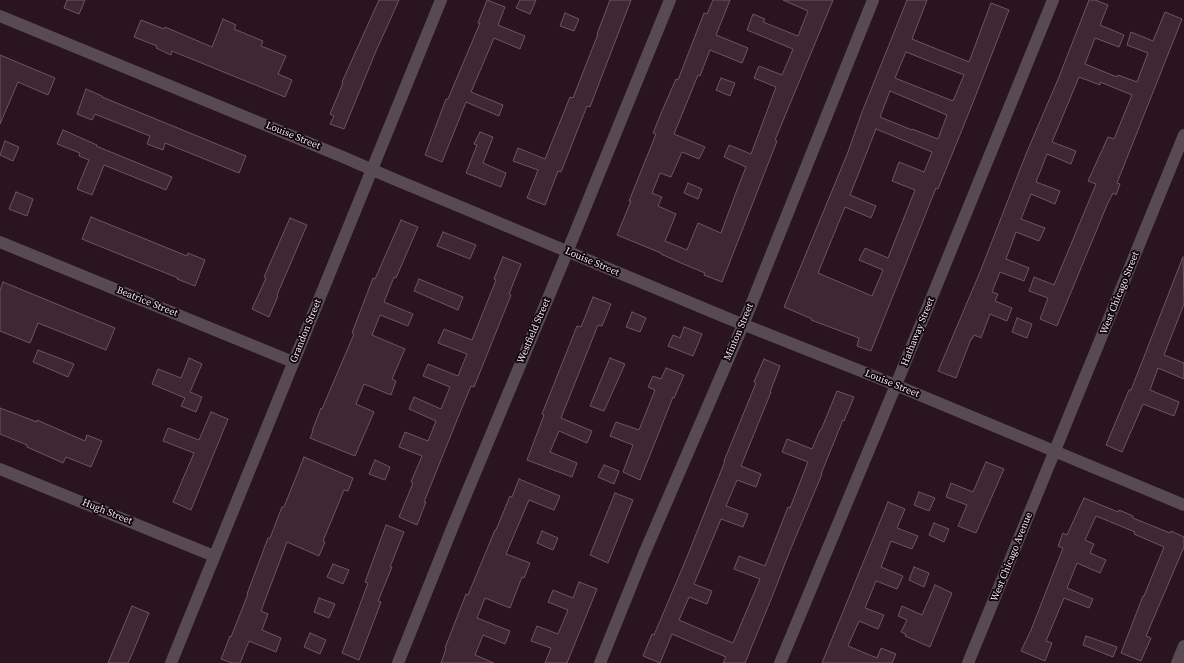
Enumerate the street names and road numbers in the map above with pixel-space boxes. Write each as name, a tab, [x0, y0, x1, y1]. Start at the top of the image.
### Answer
street label: Louise Street	[264, 120, 322, 152]
street label: Louise Street	[563, 245, 621, 279]
street label: West Chicago Street	[1098, 250, 1142, 336]
street label: Beatrice Street	[115, 284, 179, 320]
street label: Hathaway Street	[899, 296, 937, 368]
street label: Grandon Street	[288, 297, 324, 365]
street label: Westfield Street	[515, 297, 553, 365]
street label: Minton Street	[722, 302, 756, 362]
street label: Louise Street	[863, 368, 921, 400]
street label: Hugh Street	[80, 497, 134, 527]
street label: West Chicago Avenue	[989, 511, 1035, 603]

